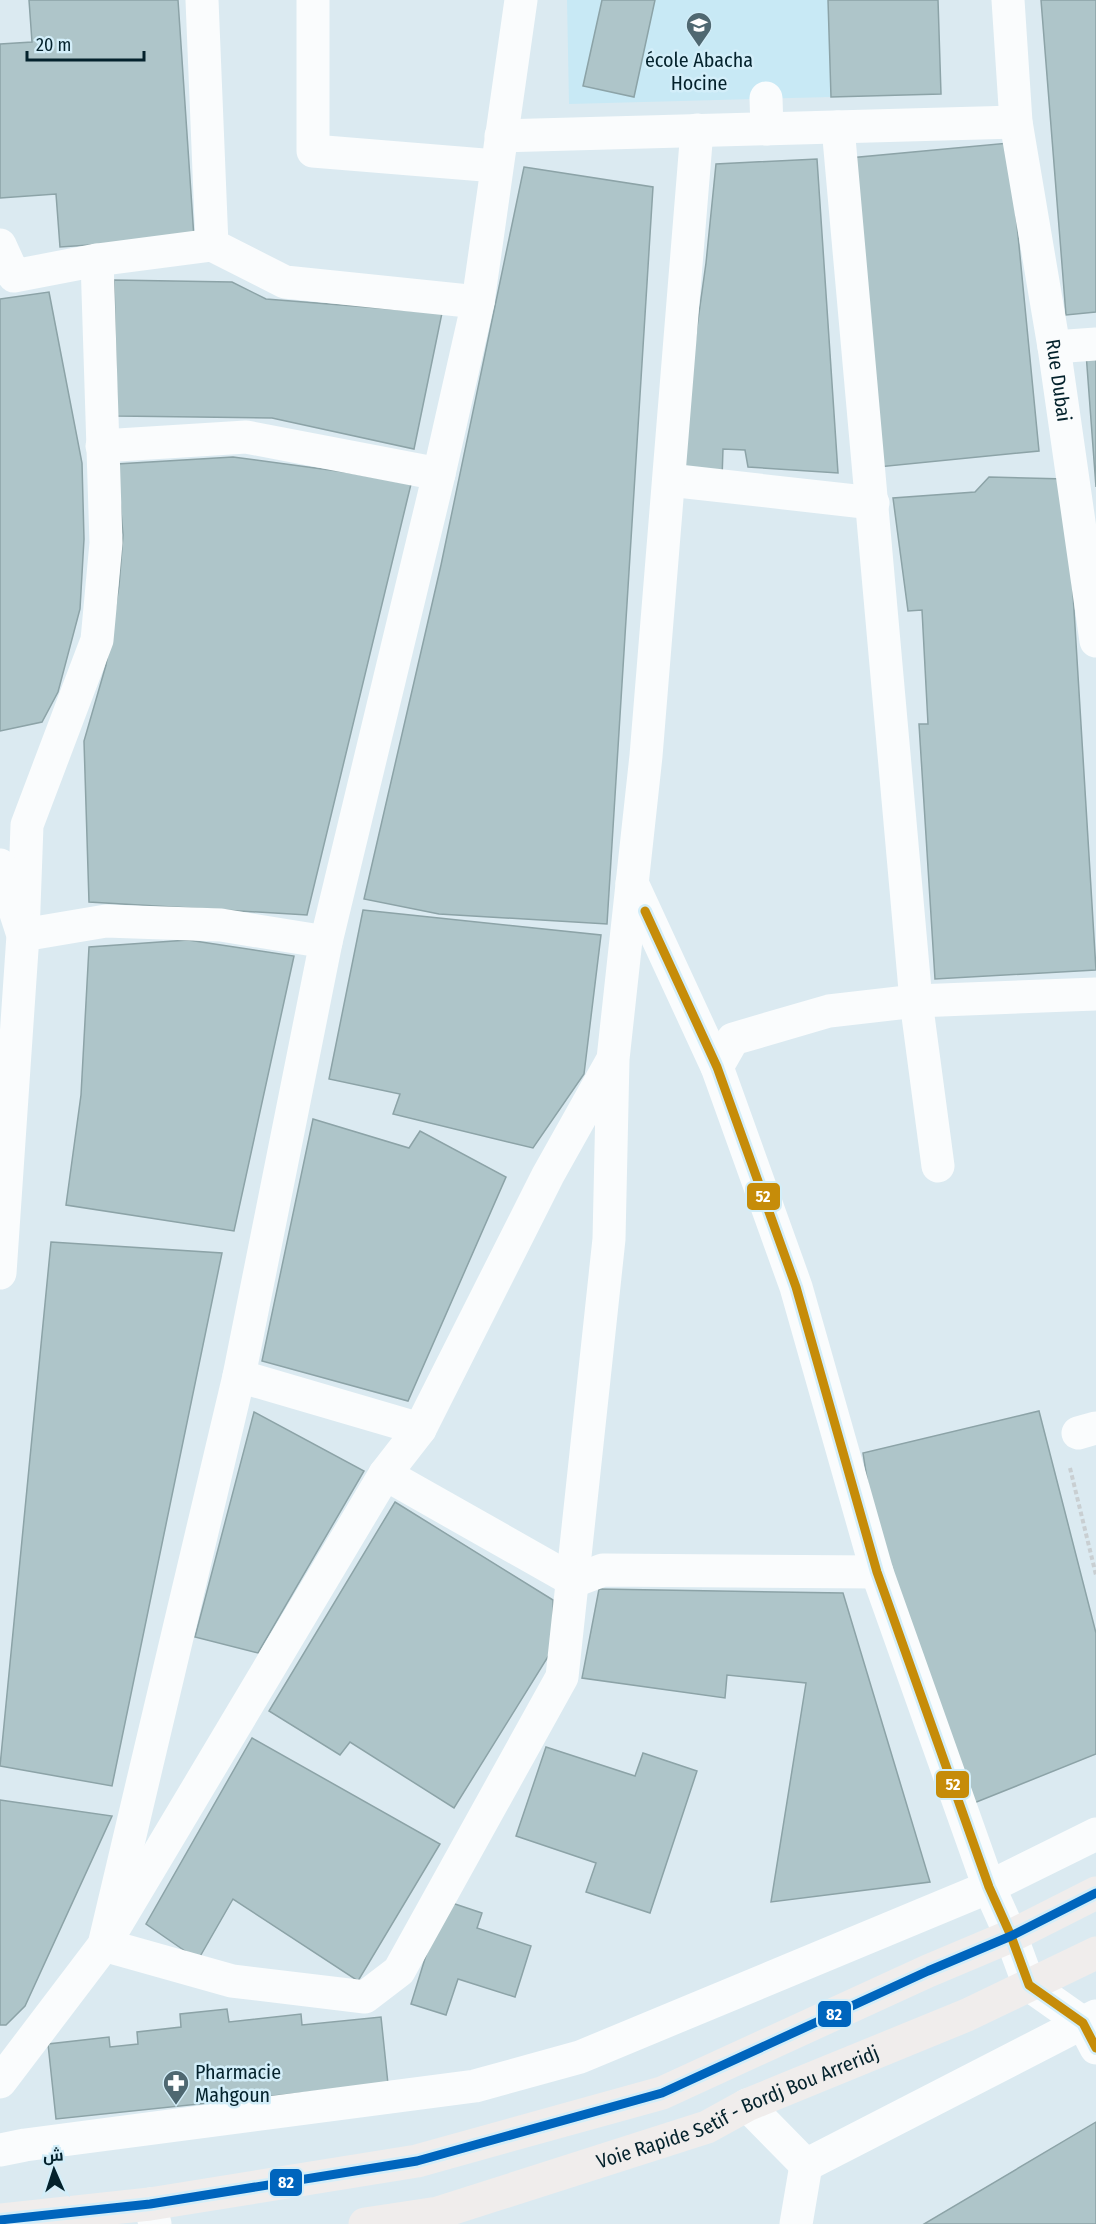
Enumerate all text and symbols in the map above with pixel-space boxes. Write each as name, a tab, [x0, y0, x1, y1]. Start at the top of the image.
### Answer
school or university icon: école Abacha Hocine	[684, 10, 714, 48]
scale bar	[27, 24, 144, 62]
text: 20 m	[36, 34, 71, 56]
place label: école Abacha Hocine	[645, 48, 753, 95]
street label: Rue Dubai	[1041, 337, 1077, 423]
line badge: 52	[746, 1182, 781, 1211]
text: 52	[755, 1187, 771, 1206]
line badge: 52	[935, 1770, 970, 1799]
text: 52	[945, 1775, 961, 1794]
line badge: 82	[817, 2000, 852, 2028]
text: 82	[826, 2005, 842, 2024]
street label: Voie Rapide Setif - Bordj Bou Arreridj	[593, 2040, 882, 2174]
place label: Pharmacie Mahgoun	[195, 2060, 281, 2107]
pharmacy icon: Pharmacie Mahgoun	[161, 2068, 191, 2106]
north arrow	[24, 2140, 84, 2200]
text: ش	[42, 2145, 64, 2166]
line badge: 82	[269, 2168, 303, 2197]
text: 82	[278, 2173, 294, 2192]

